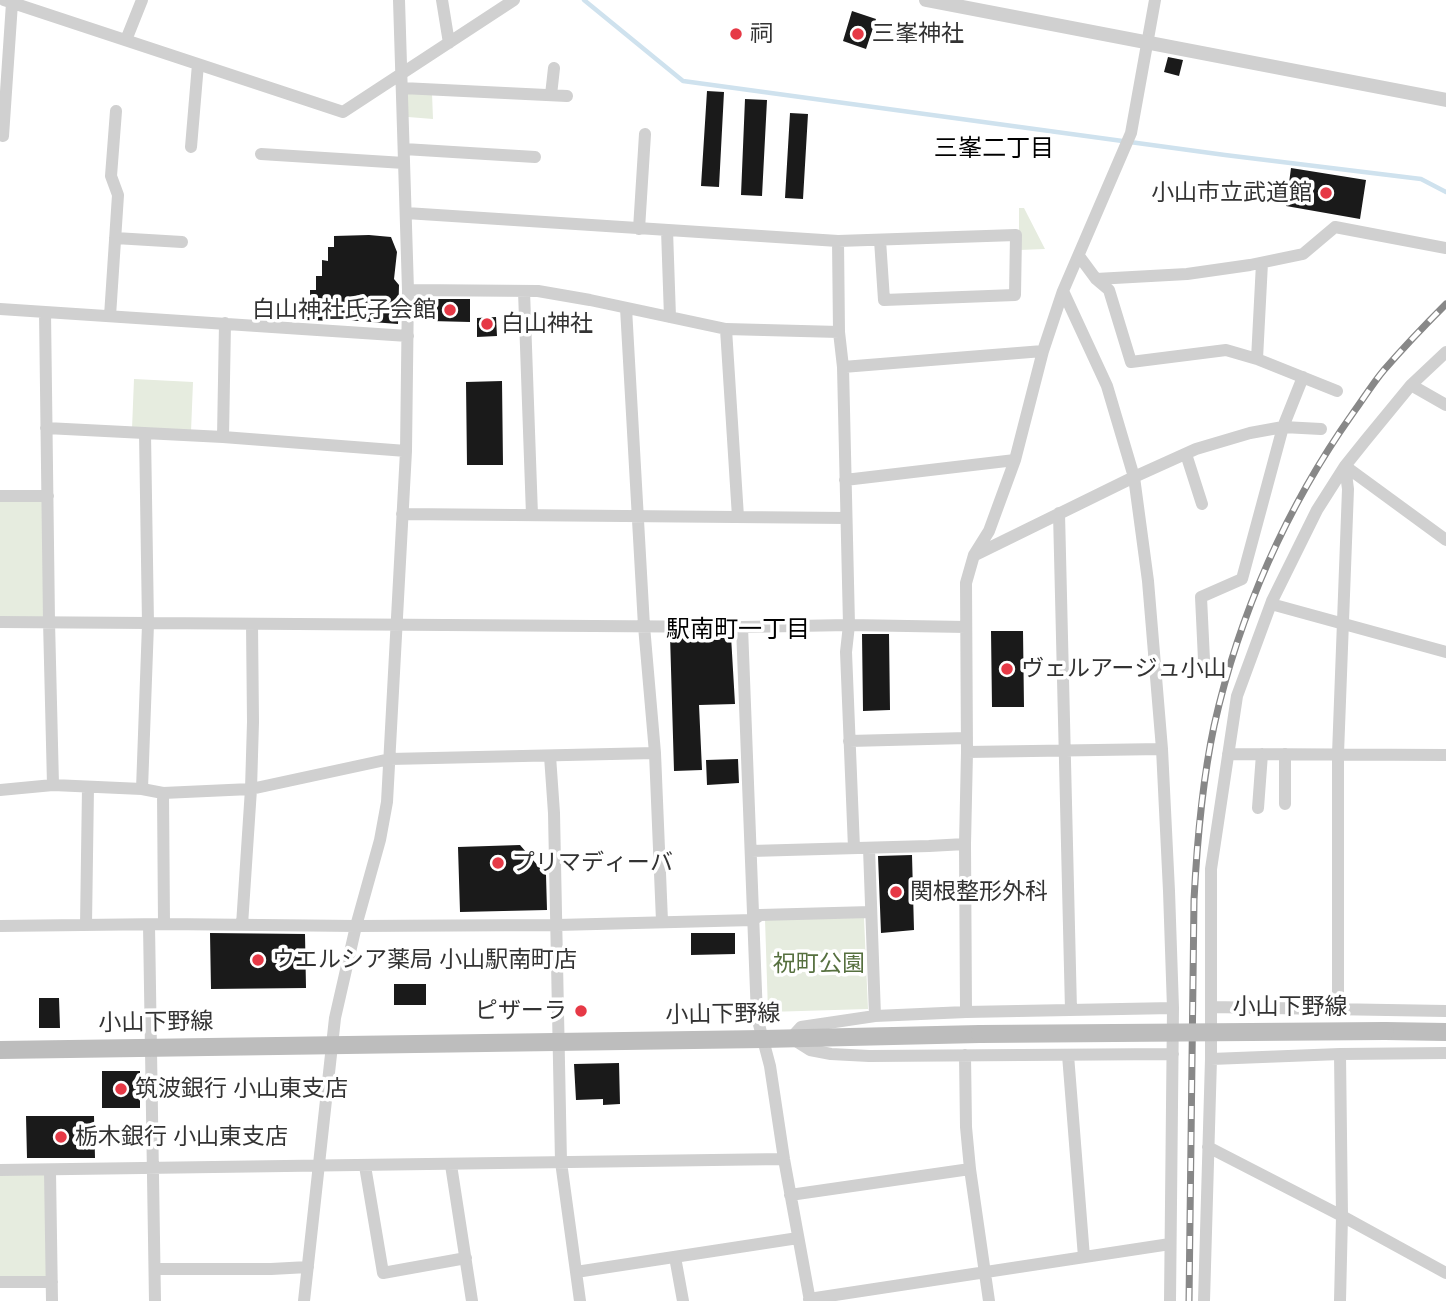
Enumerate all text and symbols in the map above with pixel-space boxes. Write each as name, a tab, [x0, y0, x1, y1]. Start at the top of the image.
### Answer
place label: 祠	[750, 20, 773, 48]
place label: 三峯神社	[872, 20, 964, 48]
marker: 祠	[728, 26, 744, 42]
marker: 三峯神社	[850, 26, 866, 42]
district label: 三峯二丁目	[934, 135, 1054, 163]
place label: 小山市立武道館	[1151, 179, 1312, 207]
marker: 小山市立武道館	[1318, 185, 1334, 201]
place label: 白山神社氏子会館	[252, 296, 436, 324]
marker: 白山神社氏子会館	[442, 302, 458, 318]
place label: 白山神社	[501, 310, 593, 338]
marker: 白山神社	[479, 316, 495, 332]
district label: 駅南町一丁目	[666, 616, 810, 644]
place label: ヴェルアージュ小山	[1021, 655, 1227, 683]
marker: ヴェルアージュ小山	[999, 661, 1015, 677]
place label: プリマディーバ	[512, 849, 673, 877]
marker: プリマディーバ	[490, 855, 506, 871]
place label: 関根整形外科	[910, 878, 1048, 906]
marker: 関根整形外科	[888, 884, 904, 900]
place label: ウエルシア薬局 小山駅南町店	[272, 946, 577, 974]
park label: 祝町公園	[773, 950, 865, 978]
marker: ウエルシア薬局 小山駅南町店	[250, 952, 266, 968]
street label: 小山下野線	[1233, 993, 1347, 1021]
place label: ピザーラ	[475, 997, 567, 1025]
street label: 小山下野線	[665, 1000, 781, 1030]
marker: ピザーラ	[573, 1003, 589, 1019]
street label: 小山下野線	[98, 1008, 214, 1038]
place label: 筑波銀行 小山東支店	[135, 1075, 348, 1103]
marker: 筑波銀行 小山東支店	[113, 1081, 129, 1097]
place label: 栃木銀行 小山東支店	[75, 1123, 288, 1151]
marker: 栃木銀行 小山東支店	[53, 1129, 69, 1145]

